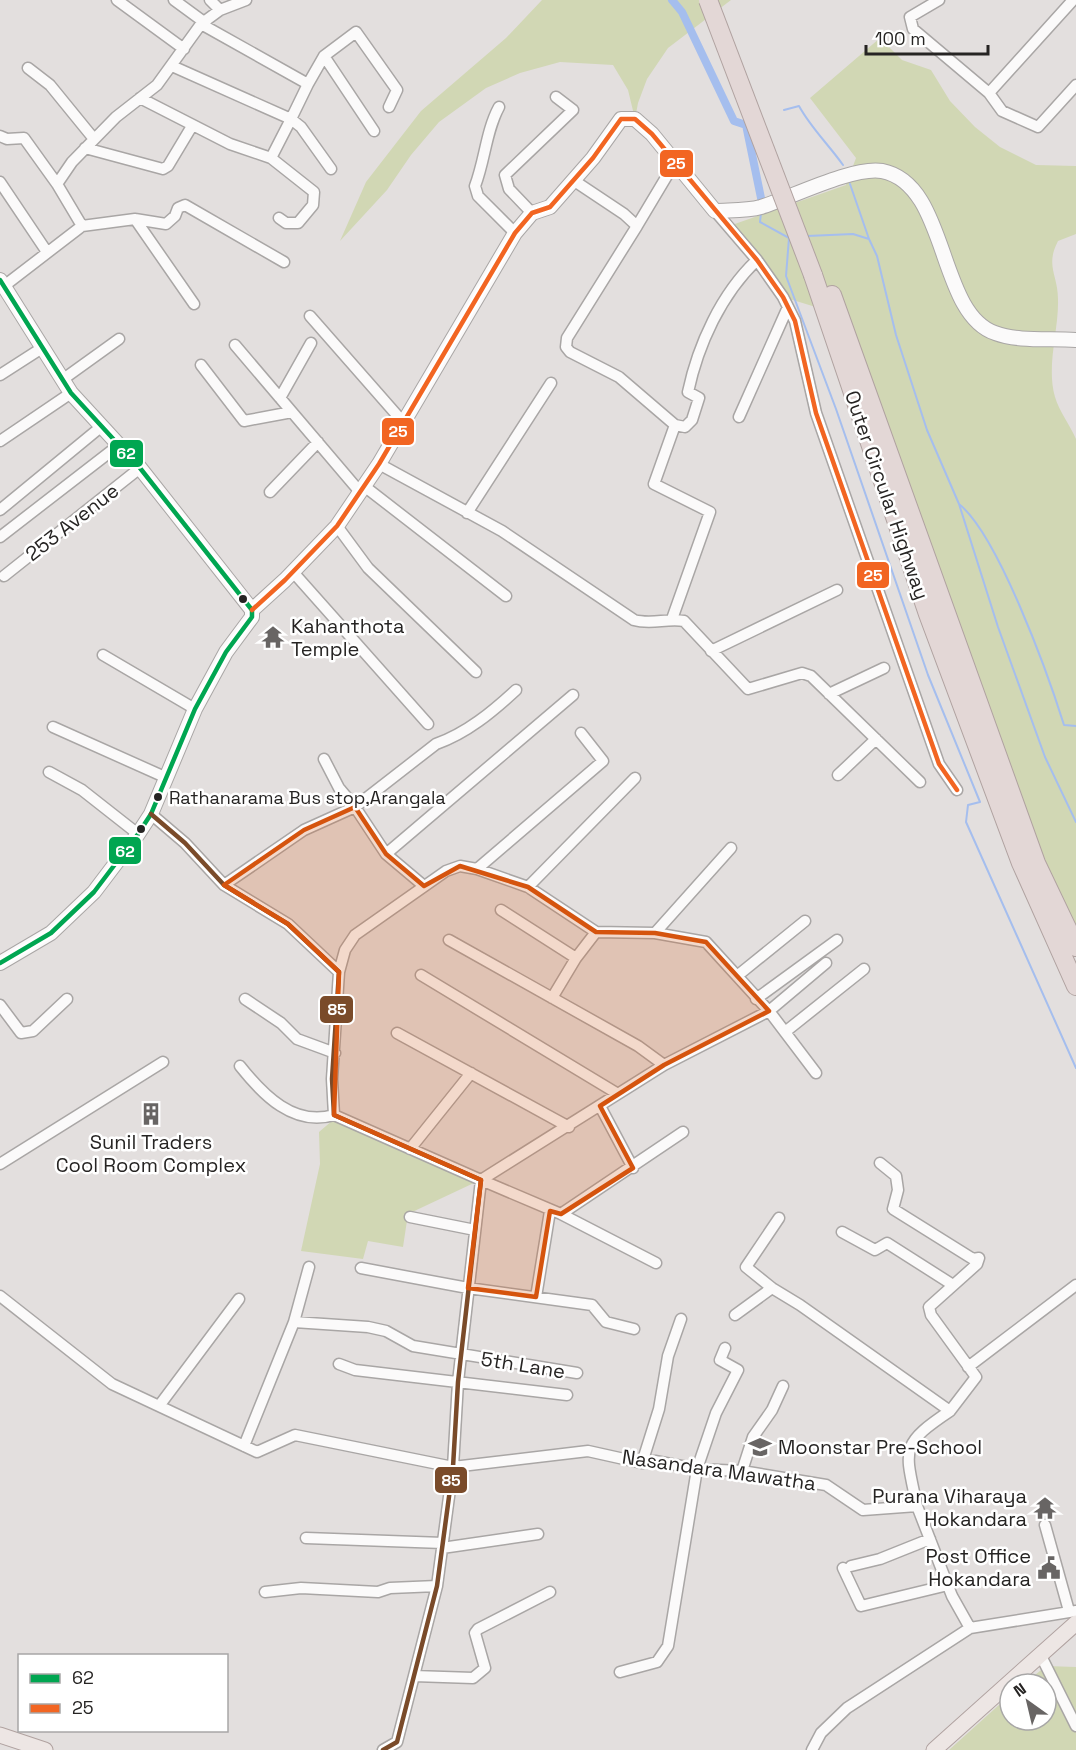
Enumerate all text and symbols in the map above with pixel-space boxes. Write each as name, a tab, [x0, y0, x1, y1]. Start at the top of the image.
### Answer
scale bar	[866, 18, 988, 56]
text: 100 m	[875, 27, 926, 50]
line badge: 25	[659, 149, 694, 178]
text: 25	[666, 153, 686, 174]
street label: Outer Circular Highway	[839, 387, 935, 603]
line badge: 25	[381, 417, 415, 446]
text: 25	[388, 421, 408, 442]
line badge: 62	[109, 439, 144, 468]
text: 62	[116, 443, 136, 464]
street label: 253 Avenue	[20, 477, 124, 567]
line badge: 25	[856, 561, 890, 589]
text: 25	[863, 565, 883, 586]
unlabelled marker	[237, 593, 249, 605]
place label: Kahanthota Temple	[291, 613, 405, 662]
temple icon: Kahanthota Temple	[260, 624, 286, 650]
place label: Rathanarama Bus stop,Arangala	[169, 786, 446, 809]
marker: Rathanarama Bus stop,Arangala	[152, 791, 164, 803]
unlabelled marker	[135, 823, 147, 835]
line badge: 62	[108, 836, 142, 865]
text: 62	[115, 841, 135, 862]
line badge: 85	[319, 995, 354, 1024]
text: 85	[327, 999, 347, 1020]
building icon: Sunil Traders Cool Room Complex	[138, 1101, 164, 1127]
place label: Sunil Traders Cool Room Complex	[56, 1129, 246, 1178]
street label: 5th Lane	[479, 1346, 567, 1384]
school or university icon: Moonstar Pre-School	[747, 1434, 773, 1460]
place label: Moonstar Pre-School	[778, 1434, 982, 1460]
street label: Nasandara Mawatha	[620, 1444, 818, 1496]
line badge: 85	[434, 1466, 468, 1494]
text: 85	[441, 1470, 461, 1491]
place label: Purana Viharaya Hokandara	[872, 1483, 1027, 1532]
temple icon: Purana Viharaya Hokandara	[1032, 1495, 1058, 1521]
place label: Post Office Hokandara	[925, 1543, 1031, 1592]
public building icon: Post Office Hokandara	[1036, 1555, 1062, 1581]
legend	[18, 1654, 228, 1732]
text: 62	[72, 1666, 94, 1689]
north arrow	[998, 1672, 1058, 1732]
text: N	[1010, 1678, 1030, 1702]
text: 25	[72, 1696, 94, 1719]

